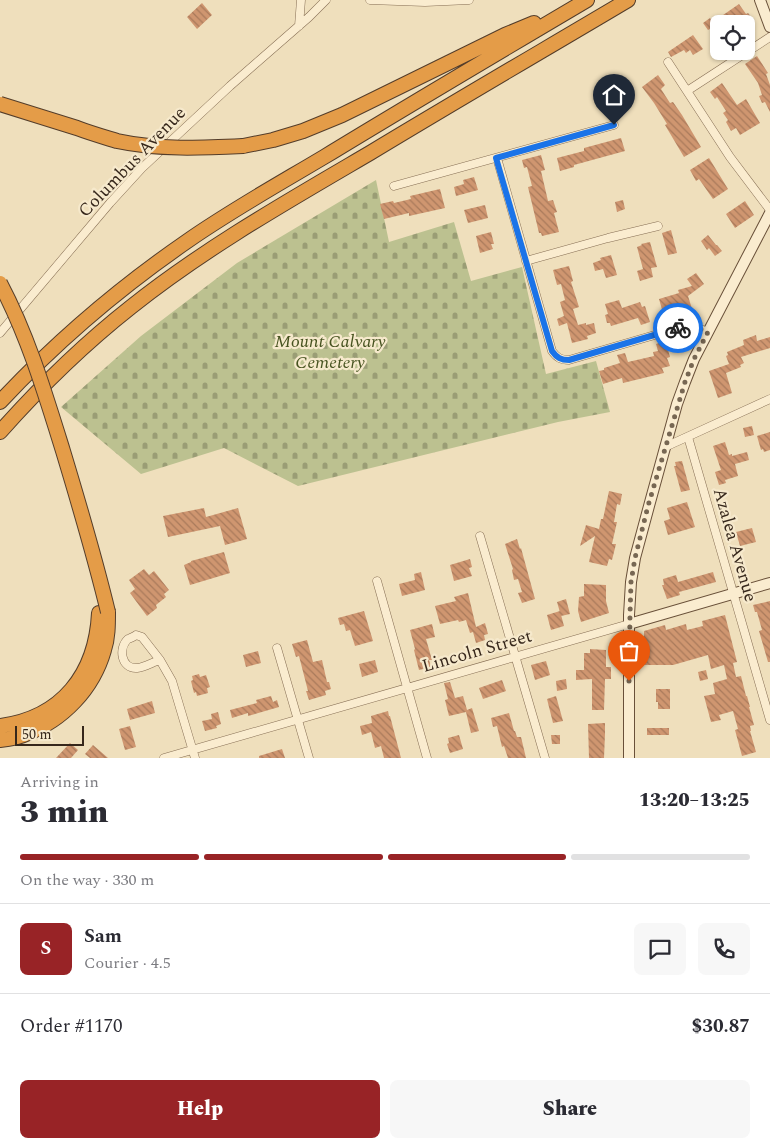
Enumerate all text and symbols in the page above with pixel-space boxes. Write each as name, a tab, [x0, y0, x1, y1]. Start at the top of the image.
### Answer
map controls	[710, 15, 755, 60]
button: locate	[710, 15, 755, 60]
pin	[593, 74, 635, 125]
icon: home	[600, 81, 628, 109]
street label: Columbus Avenue	[72, 100, 192, 224]
courier	[653, 303, 703, 353]
icon: bike	[664, 314, 692, 342]
park label: Mount Calvary Cemetery	[274, 328, 386, 376]
street label: Azalea Avenue	[706, 485, 764, 605]
street label: Lincoln Street	[419, 622, 535, 680]
pin	[608, 630, 650, 681]
icon: bag	[615, 637, 643, 665]
scale bar	[15, 723, 84, 746]
text: 50 m	[22, 724, 52, 745]
text: Arriving in	[20, 770, 99, 794]
text: 13:20–13:25	[639, 786, 750, 815]
text: 3 min	[20, 788, 108, 837]
text: On the way · 330 m	[20, 868, 154, 892]
text: Sam	[84, 922, 122, 951]
button: chat	[634, 923, 686, 975]
button: phone	[698, 923, 750, 975]
text: S	[41, 934, 51, 963]
text: Courier · 4.5	[84, 951, 171, 975]
text: Order #1170	[20, 1012, 123, 1041]
text: $30.87	[692, 1012, 750, 1041]
button: Help	[20, 1080, 380, 1138]
button: Share	[390, 1080, 750, 1138]

